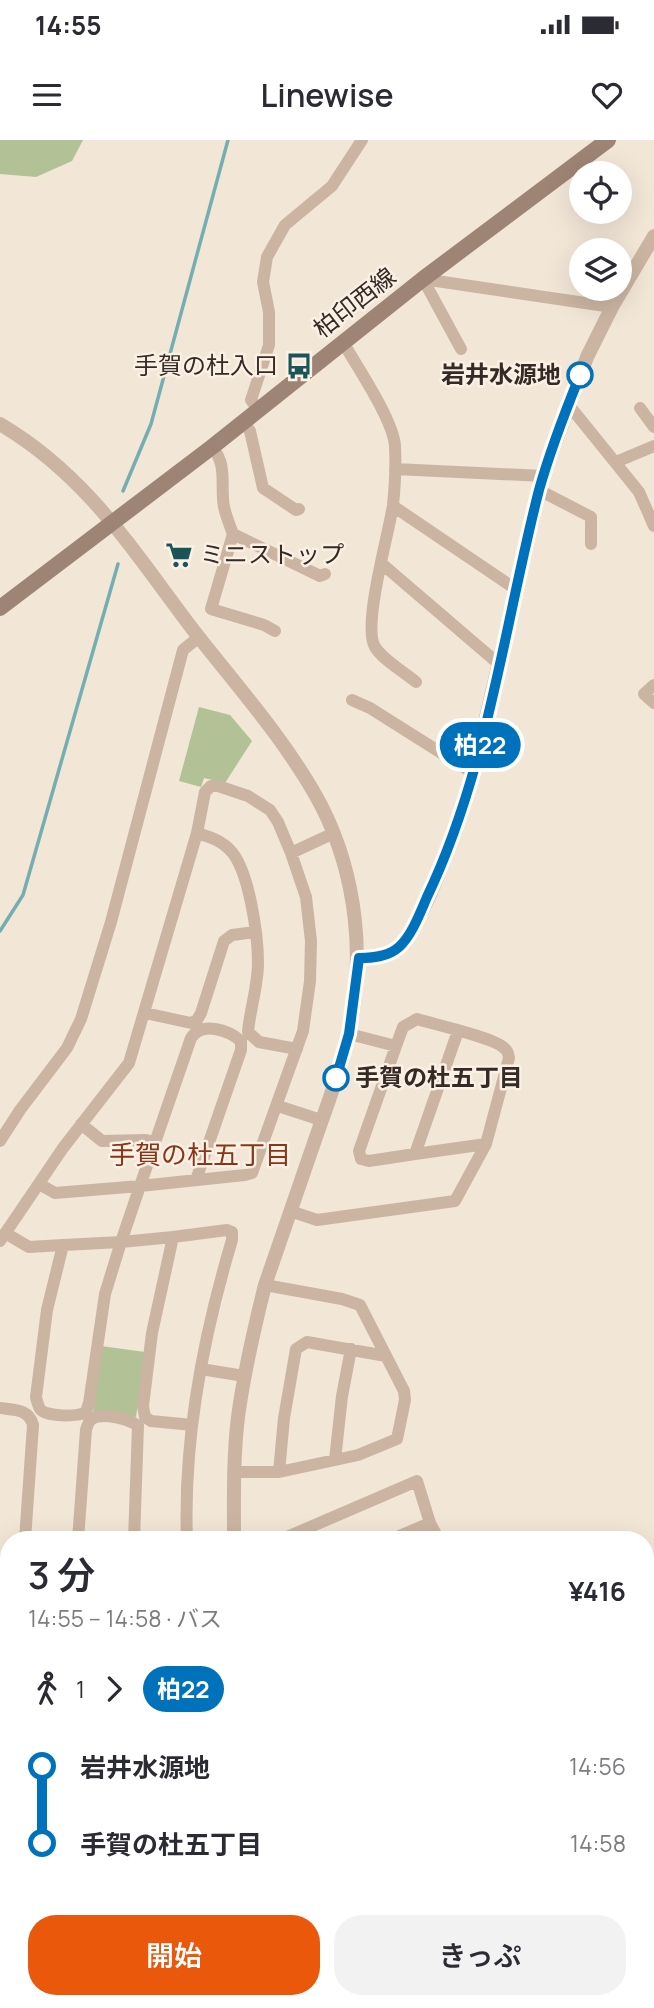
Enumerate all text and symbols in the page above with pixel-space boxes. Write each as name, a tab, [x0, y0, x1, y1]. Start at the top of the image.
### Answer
text: 14:55	[35, 7, 102, 43]
text: Linewise	[260, 73, 394, 117]
icon: menu	[28, 76, 66, 114]
icon: heart	[588, 76, 626, 114]
map controls	[569, 161, 632, 301]
button: locate	[569, 161, 632, 224]
button: layers	[569, 238, 632, 301]
street label: 柏印西線	[306, 259, 402, 344]
place label: 手賀の杜入口	[134, 348, 278, 381]
bus stop icon: 手賀の杜入口	[284, 351, 314, 381]
place label: 岩井水源地	[441, 357, 561, 390]
marker: 岩井水源地	[567, 362, 593, 388]
place label: ミニストップ	[200, 537, 344, 570]
supermarket icon: ミニストップ	[164, 540, 194, 570]
line badge: 柏22	[440, 722, 520, 768]
text: 柏22	[454, 728, 506, 761]
place label: 手賀の杜五丁目	[355, 1060, 523, 1093]
marker: 手賀の杜五丁目	[323, 1065, 349, 1091]
district label: 手賀の杜五丁目	[109, 1136, 291, 1172]
text: 3 分	[28, 1548, 95, 1600]
text: ¥416	[569, 1573, 626, 1609]
text: 14:55 – 14:58 · バス	[28, 1602, 222, 1634]
icon: walk	[28, 1670, 66, 1708]
icon: forward	[95, 1670, 133, 1708]
text: 柏22	[157, 1672, 210, 1705]
text: 1	[76, 1673, 85, 1705]
text: 岩井水源地	[80, 1749, 210, 1785]
text: 14:56	[569, 1750, 626, 1782]
text: 手賀の杜五丁目	[80, 1826, 262, 1862]
text: 14:58	[570, 1827, 626, 1859]
button: 開始	[28, 1915, 320, 1995]
button: きっぷ	[334, 1915, 626, 1995]

